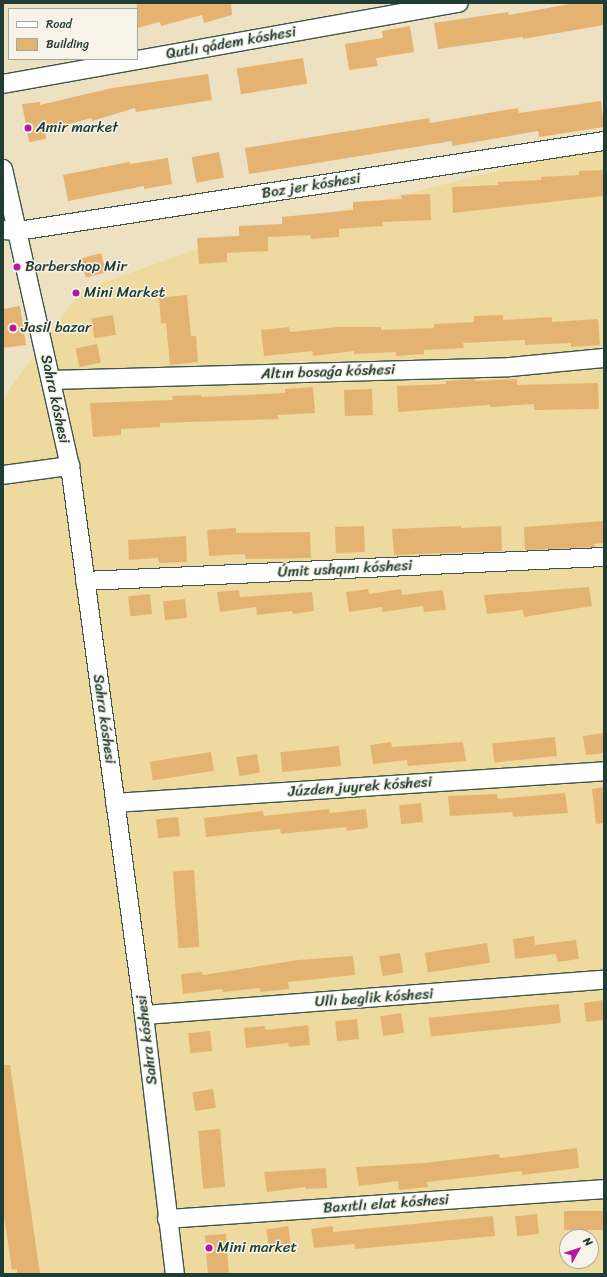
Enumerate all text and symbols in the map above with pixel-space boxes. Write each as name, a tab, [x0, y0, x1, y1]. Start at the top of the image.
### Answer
legend	[8, 8, 138, 60]
text: Road	[46, 13, 72, 35]
street label: Qutlı qádem kóshesi	[165, 23, 297, 63]
text: Building	[46, 33, 89, 55]
place label: Amir market	[36, 119, 119, 137]
marker: Amir market	[23, 123, 33, 133]
street label: Boz jer kóshesi	[260, 169, 362, 203]
place label: Barbershop Mir	[25, 258, 127, 276]
marker: Barbershop Mir	[12, 262, 22, 272]
place label: Mini Market	[84, 284, 164, 302]
marker: Mini Market	[71, 288, 81, 298]
place label: Jasil bazar	[21, 319, 91, 337]
marker: Jasil bazar	[8, 323, 18, 333]
street label: Sahra kóshesi	[37, 352, 73, 446]
street label: Altın bosaǵa kóshesi	[260, 361, 396, 383]
street label: Úmit ushqını kóshesi	[277, 556, 413, 582]
street label: Sahra kóshesi	[89, 672, 119, 766]
street label: Júzden juyrek kóshesi	[287, 773, 433, 801]
street label: Ullı beglik kóshesi	[314, 985, 434, 1011]
street label: Sahra kóshesi	[132, 994, 162, 1086]
street label: Baxıtlı elat kóshesi	[322, 1191, 450, 1217]
north arrow	[559, 1229, 599, 1269]
text: N	[578, 1233, 598, 1251]
place label: Mini market	[217, 1239, 297, 1257]
marker: Mini market	[204, 1243, 214, 1253]

